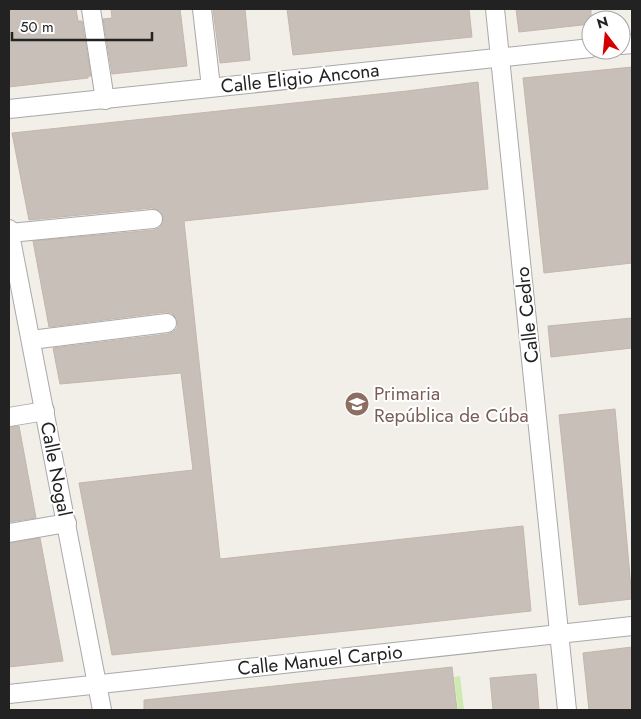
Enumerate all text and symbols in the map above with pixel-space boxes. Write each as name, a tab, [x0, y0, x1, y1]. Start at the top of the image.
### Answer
scale bar	[12, 10, 152, 42]
north arrow	[581, 10, 631, 60]
text: N	[594, 11, 611, 34]
text: 50 m	[20, 16, 54, 38]
street label: Calle Eligio Ancona	[219, 56, 381, 100]
street label: Calle Cedro	[509, 266, 545, 364]
place label: Primaria República de Cúba	[374, 380, 529, 429]
school or university icon: Primaria República de Cúba	[344, 391, 370, 417]
street label: Calle Nogal	[34, 419, 78, 519]
street label: Calle Manuel Carpio	[236, 638, 404, 682]

